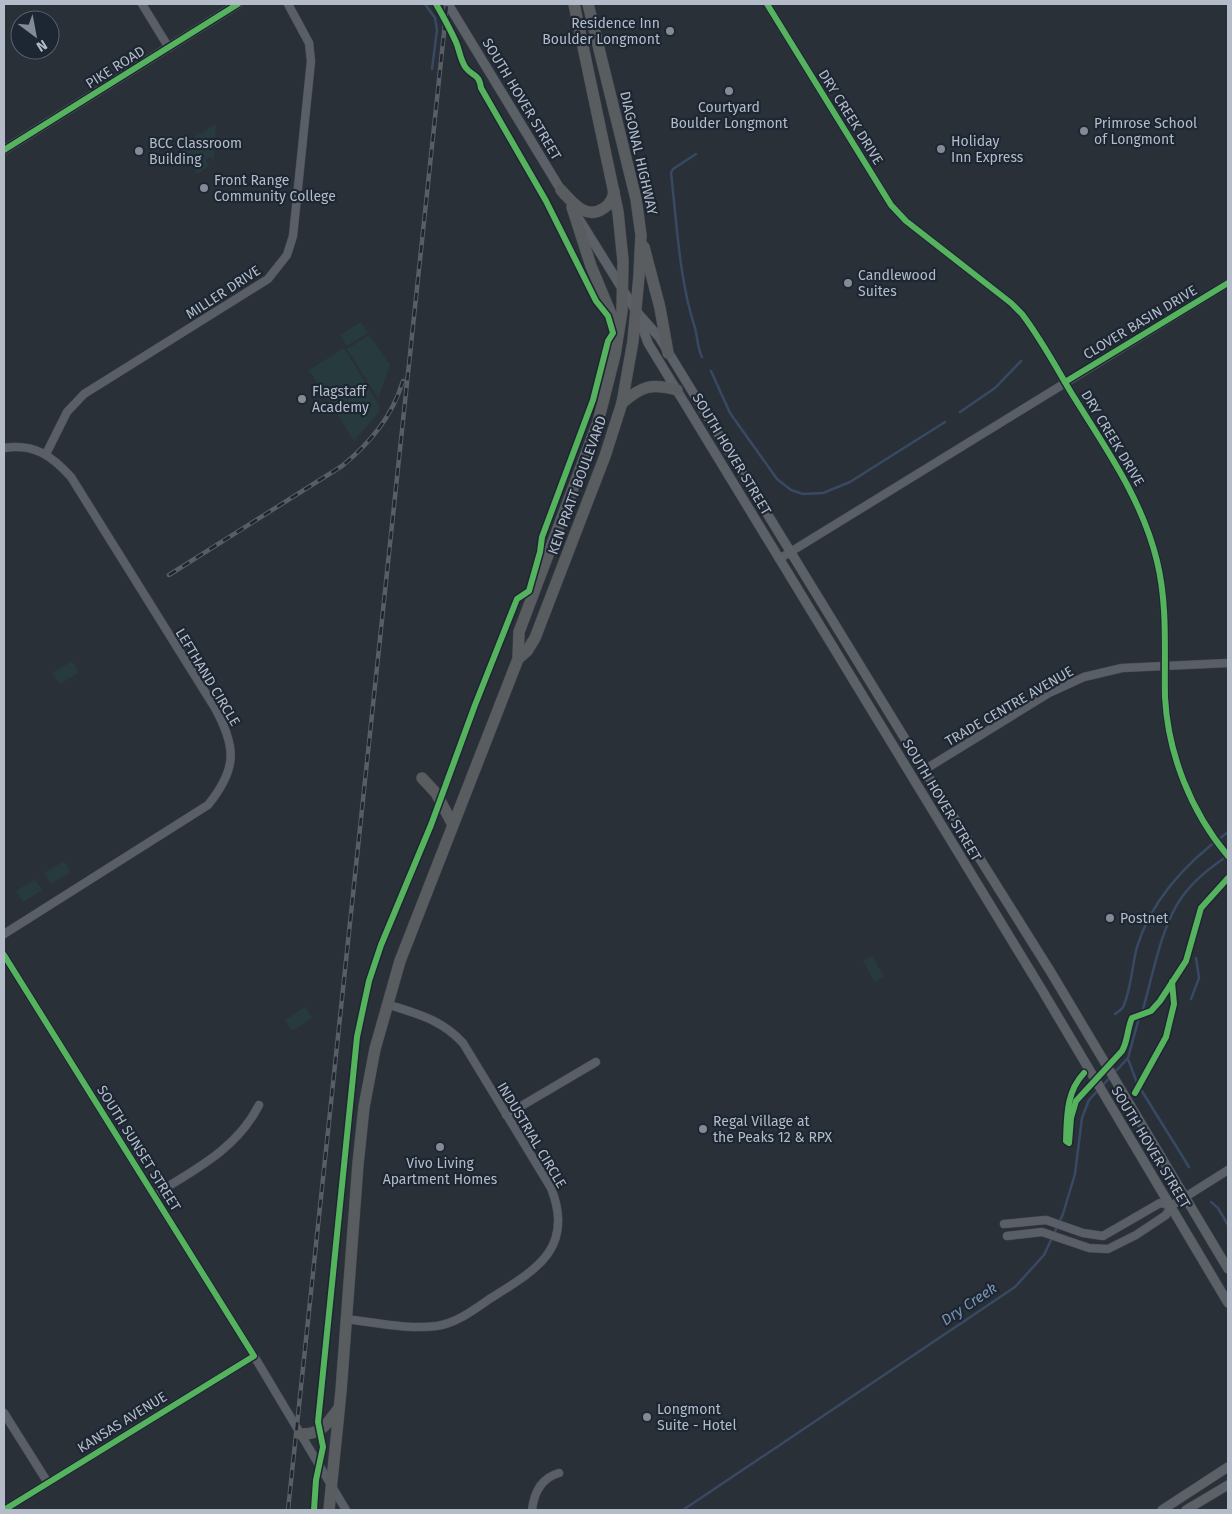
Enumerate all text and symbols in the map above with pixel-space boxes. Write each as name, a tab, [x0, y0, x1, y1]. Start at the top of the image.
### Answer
north arrow	[10, 10, 60, 60]
place label: Residence Inn Boulder Longmont	[542, 15, 661, 48]
marker: Residence Inn Boulder Longmont	[664, 25, 676, 37]
street label: SOUTH HOVER STREET	[479, 35, 565, 164]
text: N	[33, 36, 50, 55]
street label: PIKE ROAD	[83, 43, 148, 92]
street label: DRY CREEK DRIVE	[815, 67, 887, 168]
marker: Courtyard Boulder Longmont	[723, 85, 735, 97]
street label: DIAGONAL HIGHWAY	[616, 90, 661, 217]
place label: Courtyard Boulder Longmont	[670, 99, 789, 132]
place label: Primrose School of Longmont	[1094, 115, 1197, 148]
marker: Primrose School of Longmont	[1078, 125, 1090, 137]
place label: Holiday Inn Express	[951, 133, 1024, 166]
place label: BCC Classroom Building	[149, 135, 242, 168]
marker: Holiday Inn Express	[935, 143, 947, 155]
marker: BCC Classroom Building	[133, 145, 145, 157]
place label: Front Range Community College	[214, 172, 336, 205]
marker: Front Range Community College	[198, 182, 210, 194]
street label: MILLER DRIVE	[183, 262, 264, 323]
place label: Candlewood Suites	[858, 267, 936, 300]
marker: Candlewood Suites	[842, 277, 854, 289]
street label: CLOVER BASIN DRIVE	[1080, 282, 1200, 363]
place label: Flagstaff Academy	[312, 383, 369, 416]
street label: DRY CREEK DRIVE	[1077, 387, 1148, 489]
street label: SOUTH HOVER STREET	[689, 390, 775, 519]
marker: Flagstaff Academy	[296, 393, 308, 405]
street label: KEN PRATT BOULEVARD	[544, 414, 610, 557]
street label: LEFTHAND CIRCLE	[172, 625, 243, 729]
street label: TRADE CENTRE AVENUE	[942, 663, 1076, 750]
street label: SOUTH HOVER STREET	[899, 736, 985, 865]
place label: Postnet	[1120, 910, 1169, 927]
marker: Postnet	[1104, 912, 1116, 924]
street label: INDUSTRIAL CIRCLE	[493, 1079, 570, 1191]
street label: SOUTH SUNSET STREET	[93, 1082, 185, 1215]
street label: SOUTH HOVER STREET	[1108, 1083, 1194, 1212]
place label: Regal Village at the Peaks 12 & RPX	[713, 1113, 833, 1146]
marker: Regal Village at the Peaks 12 & RPX	[697, 1123, 709, 1135]
marker: Vivo Living Apartment Homes	[434, 1141, 446, 1153]
place label: Vivo Living Apartment Homes	[383, 1155, 498, 1188]
water label: Dry Creek	[938, 1279, 1000, 1329]
street label: KANSAS AVENUE	[74, 1388, 170, 1457]
place label: Longmont Suite - Hotel	[657, 1401, 737, 1434]
marker: Longmont Suite - Hotel	[641, 1411, 653, 1423]

